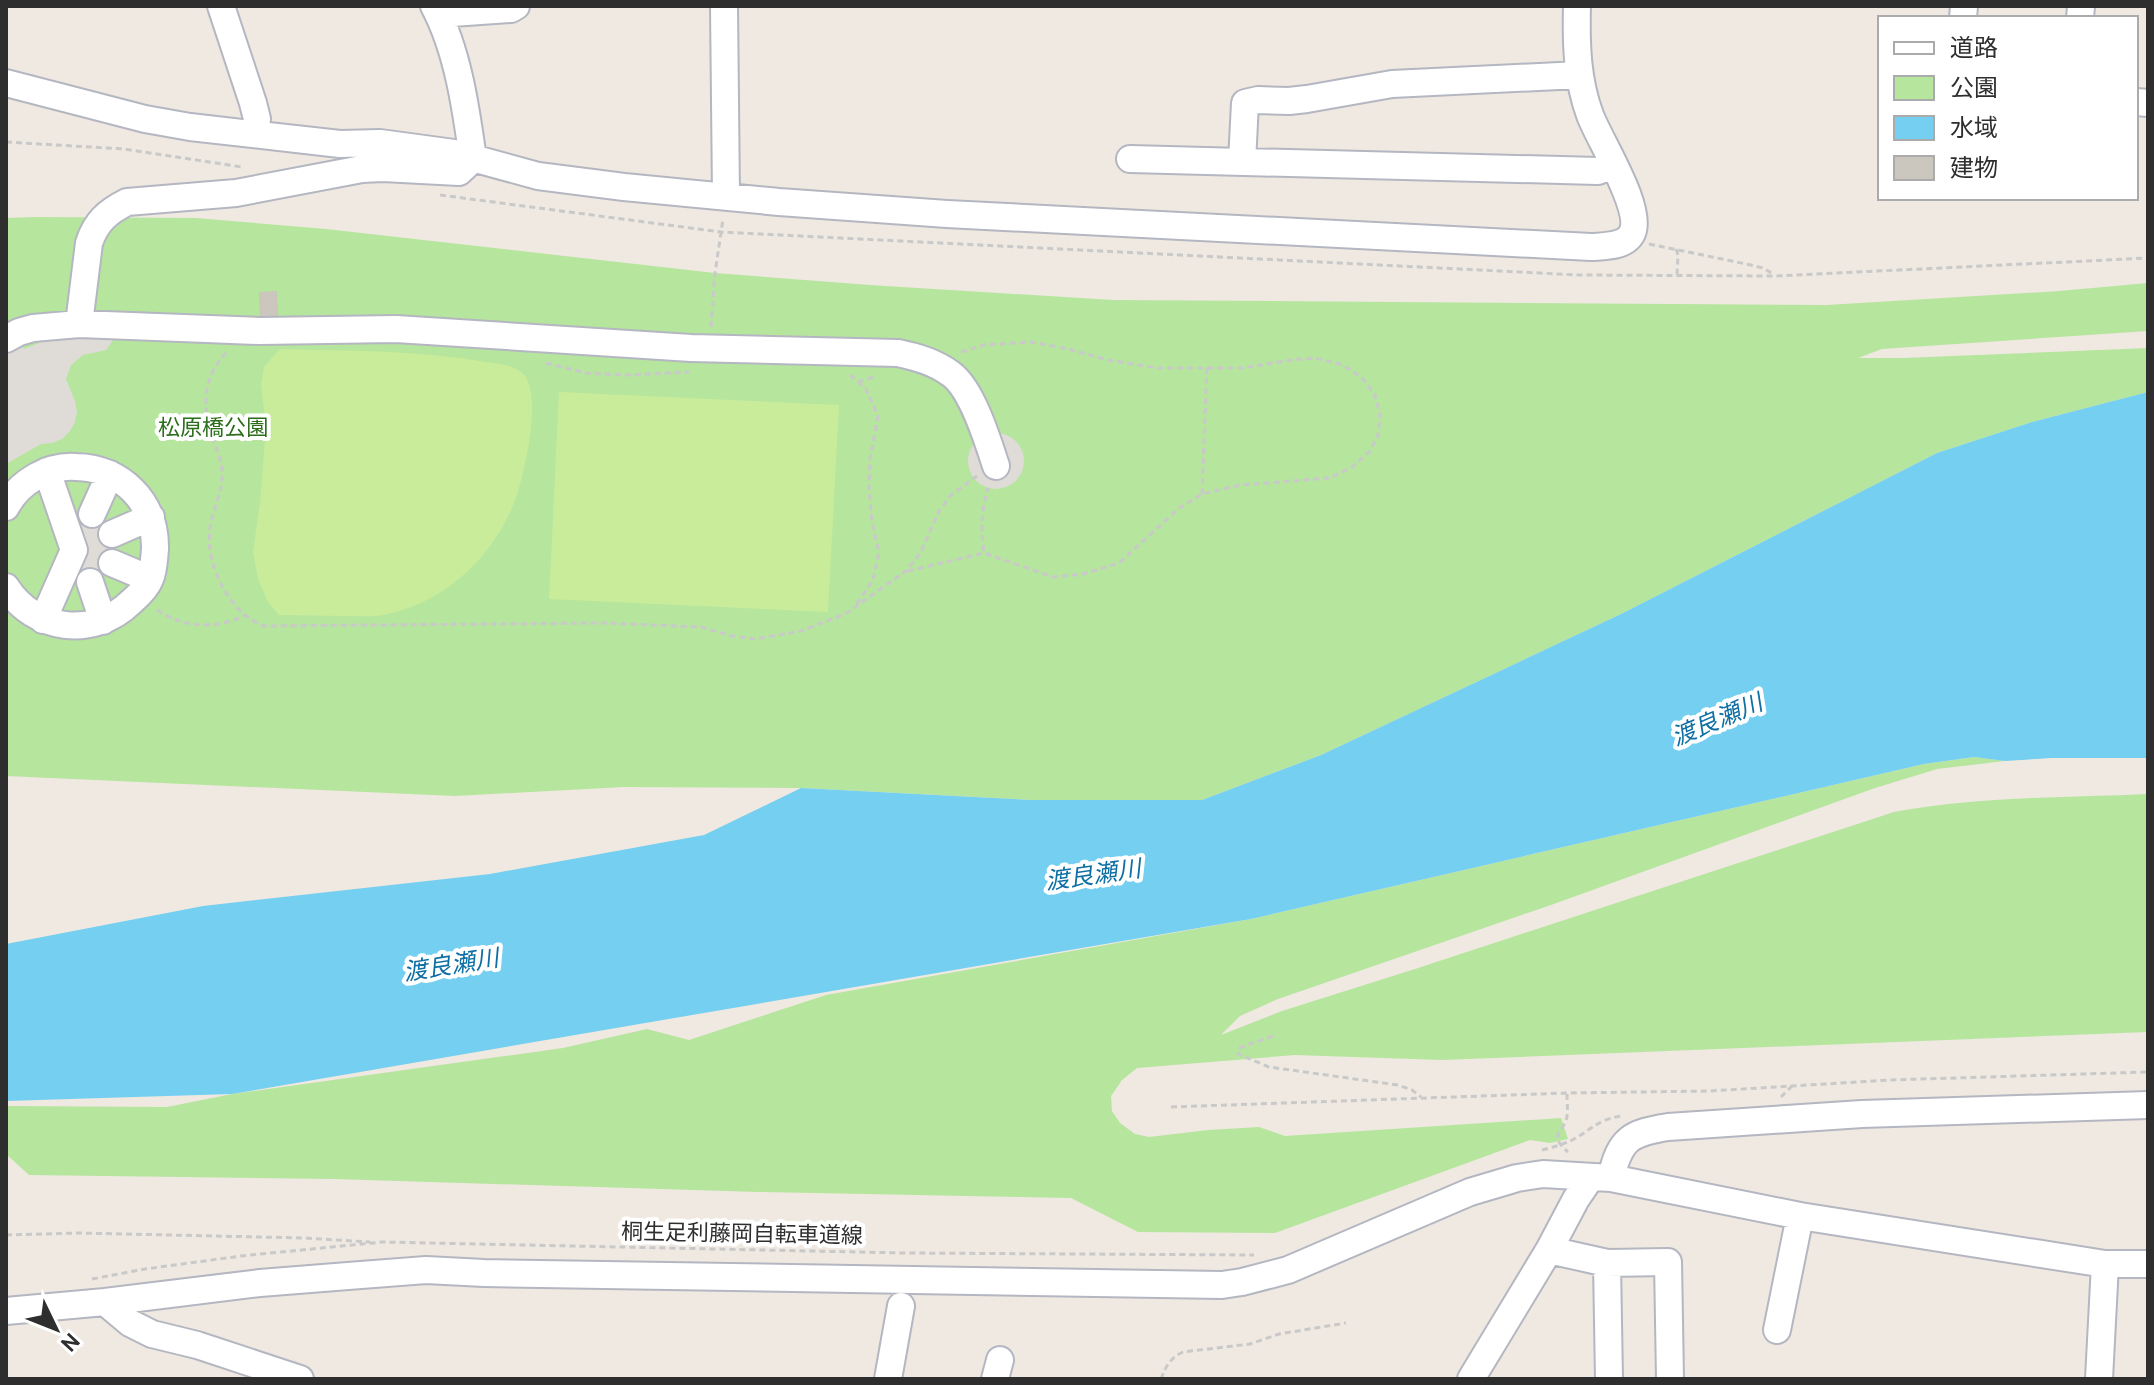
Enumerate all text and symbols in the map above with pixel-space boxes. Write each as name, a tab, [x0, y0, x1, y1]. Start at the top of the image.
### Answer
legend	[1878, 16, 2138, 200]
text: 道路	[1950, 33, 1998, 62]
text: 公園	[1950, 73, 1998, 102]
text: 水域	[1950, 113, 1998, 142]
text: 建物	[1950, 153, 1998, 182]
park label: 松原橋公園	[158, 414, 268, 441]
water label: 渡良瀬川	[1667, 686, 1769, 752]
water label: 渡良瀬川	[1043, 853, 1145, 896]
water label: 渡良瀬川	[401, 942, 504, 986]
street label: 桐生足利藤岡自転車道線	[621, 1218, 863, 1249]
north arrow	[16, 1289, 96, 1369]
text: N	[55, 1327, 85, 1357]

